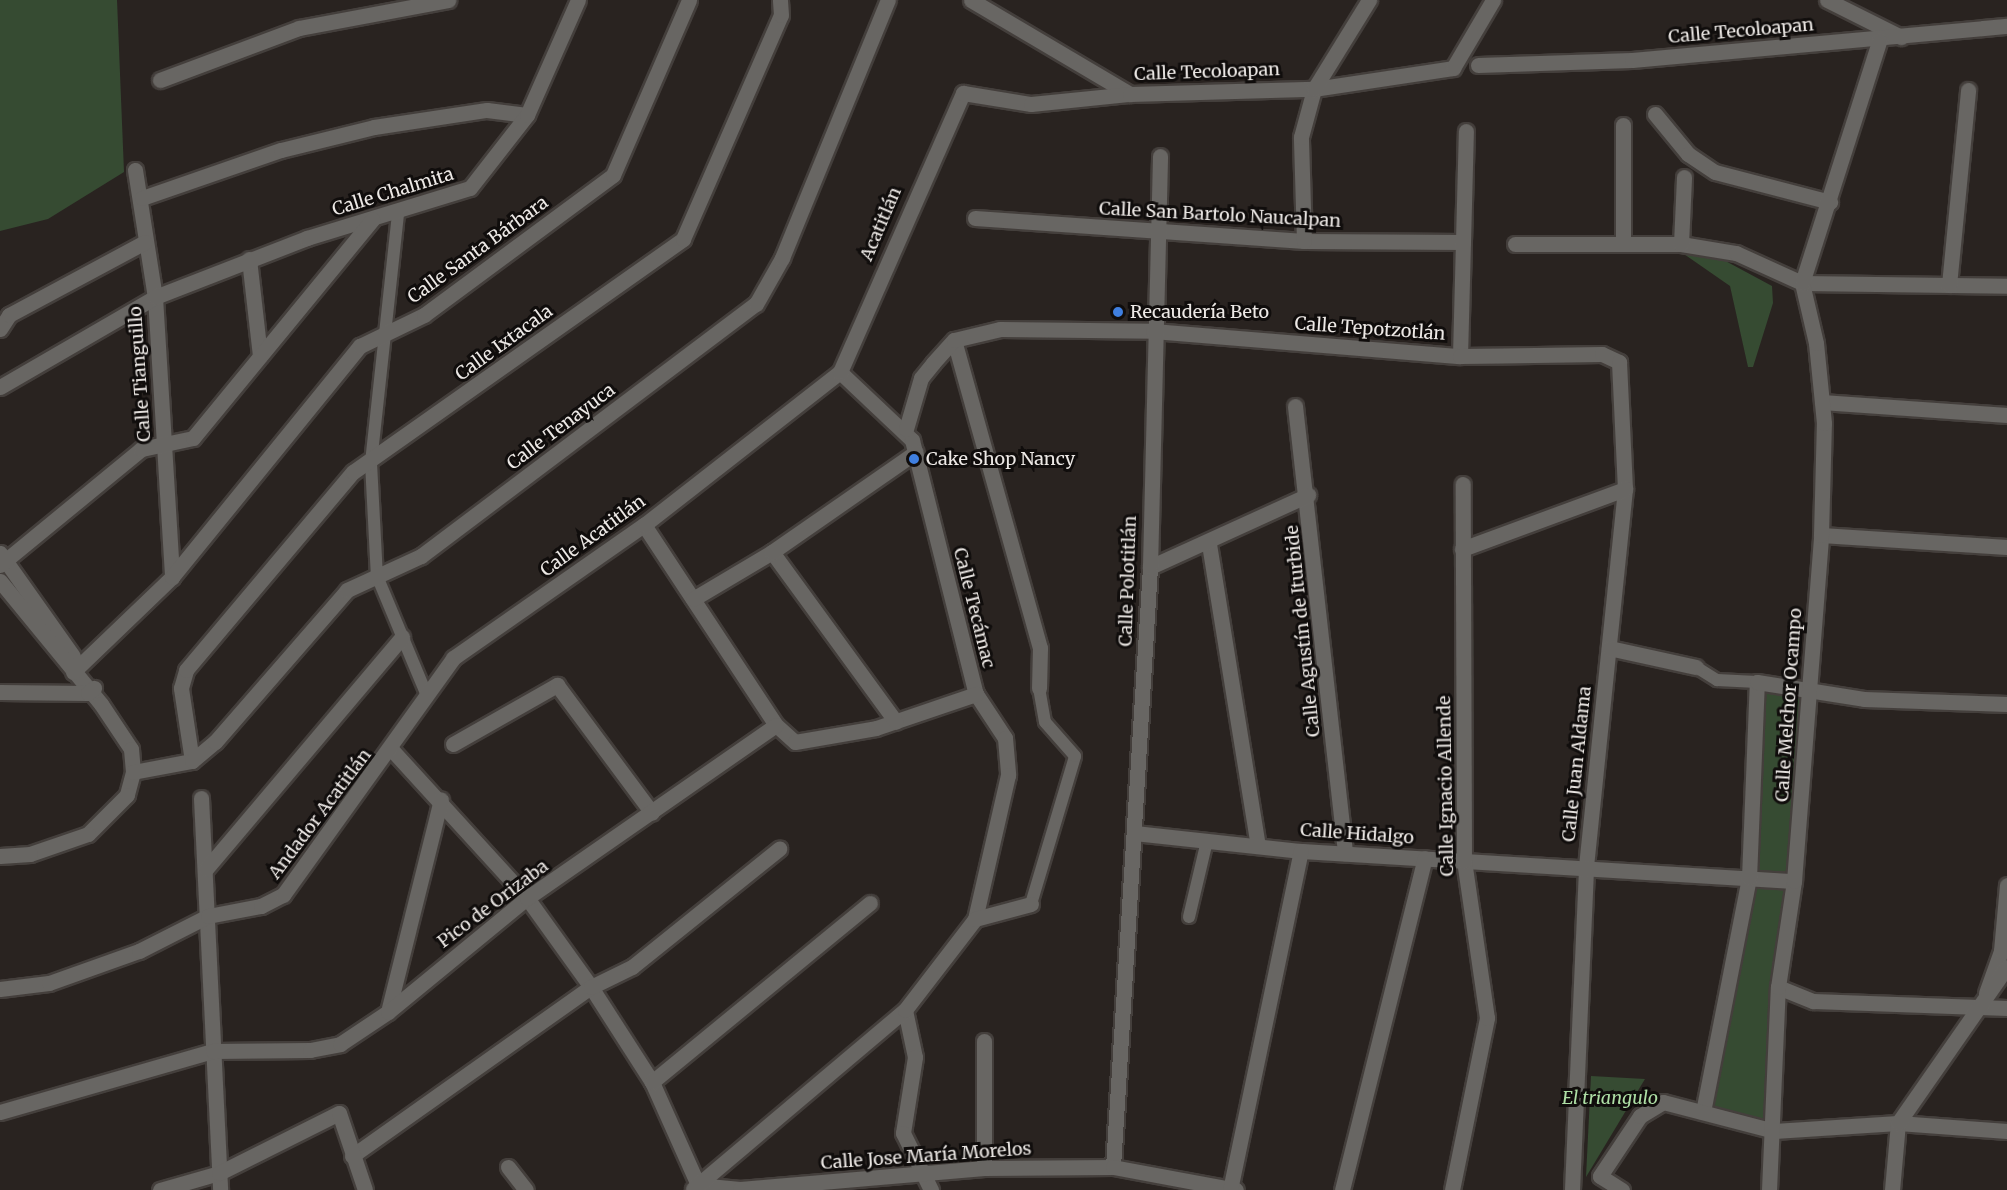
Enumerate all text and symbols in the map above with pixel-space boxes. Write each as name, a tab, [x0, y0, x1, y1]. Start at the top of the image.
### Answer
street label: Calle Tecoloapan	[1667, 14, 1815, 48]
street label: Calle Tecoloapan	[1134, 59, 1280, 85]
street label: Calle Chalmita	[330, 163, 456, 221]
street label: Acatitlán	[856, 184, 906, 264]
street label: Calle Santa Bárbara	[404, 192, 552, 308]
street label: Calle San Bartolo Naucalpan	[1098, 198, 1342, 232]
street label: Calle Ixtacala	[451, 301, 557, 385]
place label: Recaudería Beto	[1130, 301, 1269, 323]
marker: Recaudería Beto	[1111, 305, 1125, 319]
street label: Calle Tianguillo	[124, 306, 156, 442]
street label: Calle Tepotzotlán	[1294, 313, 1446, 345]
street label: Calle Tenayuca	[503, 379, 619, 475]
place label: Cake Shop Nancy	[926, 448, 1075, 470]
marker: Cake Shop Nancy	[907, 452, 921, 466]
street label: Calle Acatitlán	[536, 491, 650, 581]
street label: Calle Polotitlán	[1115, 515, 1141, 647]
street label: Calle Agustín de Iturbide	[1281, 524, 1325, 738]
street label: Calle Tecámac	[949, 545, 999, 671]
street label: Calle Melchor Ocampo	[1771, 607, 1807, 803]
street label: Calle Juan Aldama	[1558, 685, 1596, 843]
street label: Calle Ignacio Allende	[1434, 695, 1458, 877]
street label: Andador Acatitlán	[264, 745, 376, 883]
street label: Calle Hidalgo	[1299, 819, 1415, 849]
street label: Pico de Orizaba	[433, 855, 553, 953]
park label: El triangulo	[1562, 1087, 1658, 1109]
street label: Calle Jose María Morelos	[820, 1138, 1032, 1174]

